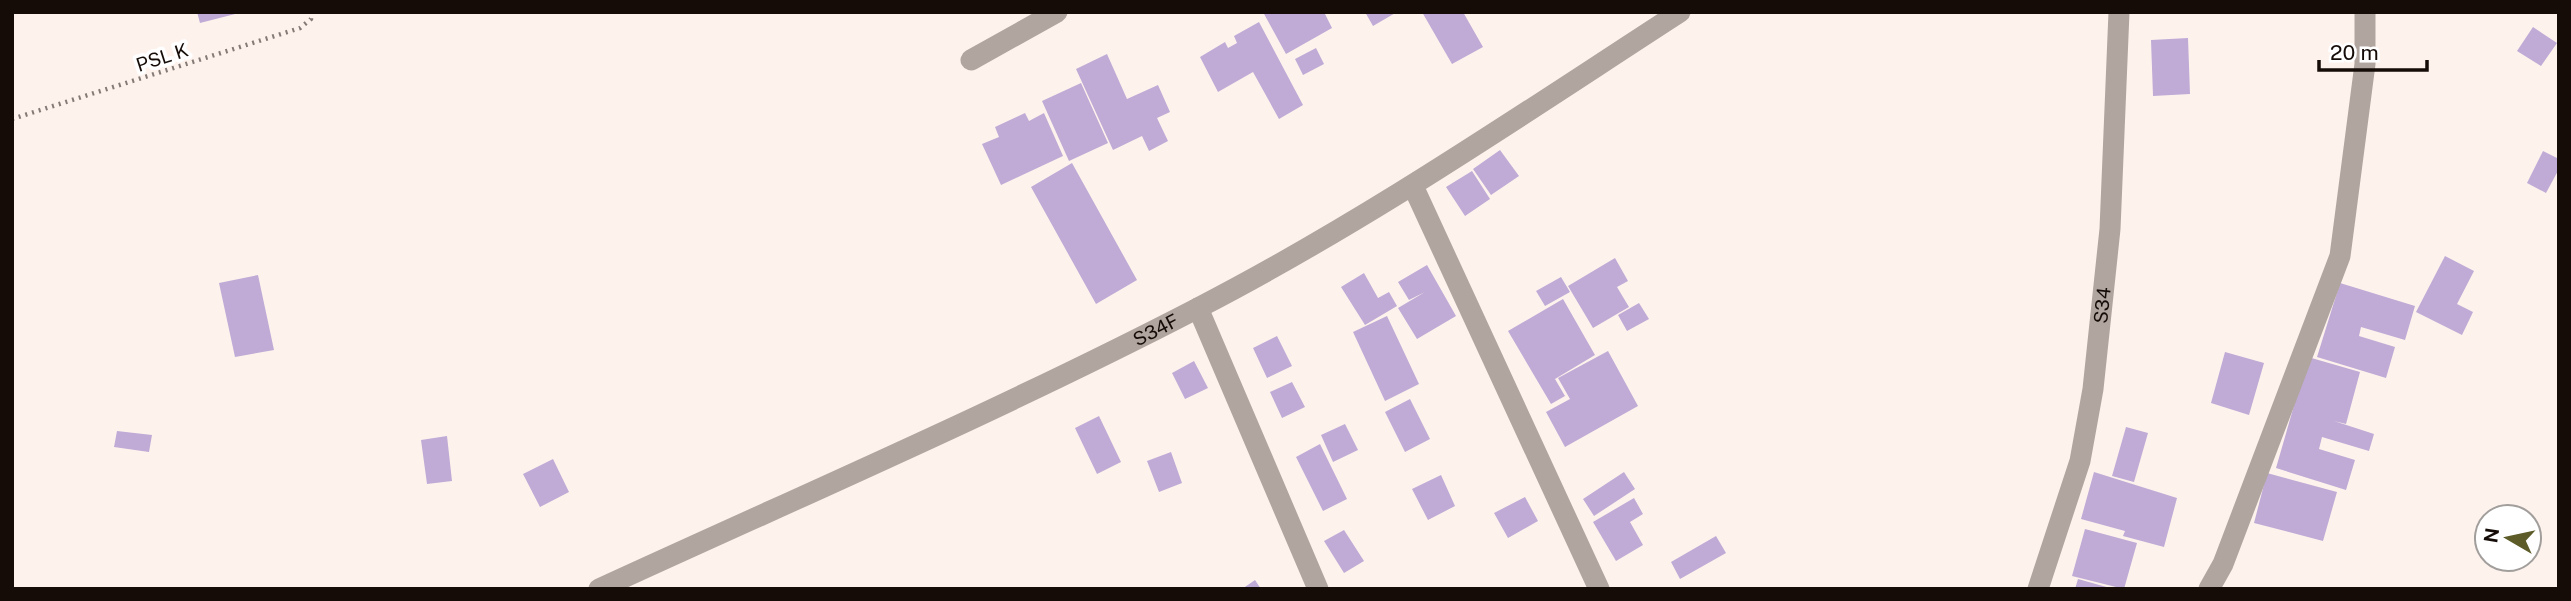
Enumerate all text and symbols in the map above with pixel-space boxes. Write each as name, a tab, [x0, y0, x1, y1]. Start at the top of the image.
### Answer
scale bar	[2319, 28, 2428, 72]
street label: PSL K	[133, 38, 191, 76]
text: 20 m	[2330, 40, 2379, 65]
street label: S34	[2089, 286, 2115, 325]
street label: S34F	[1129, 309, 1182, 350]
north arrow	[2473, 503, 2543, 573]
text: N	[2479, 526, 2503, 544]

